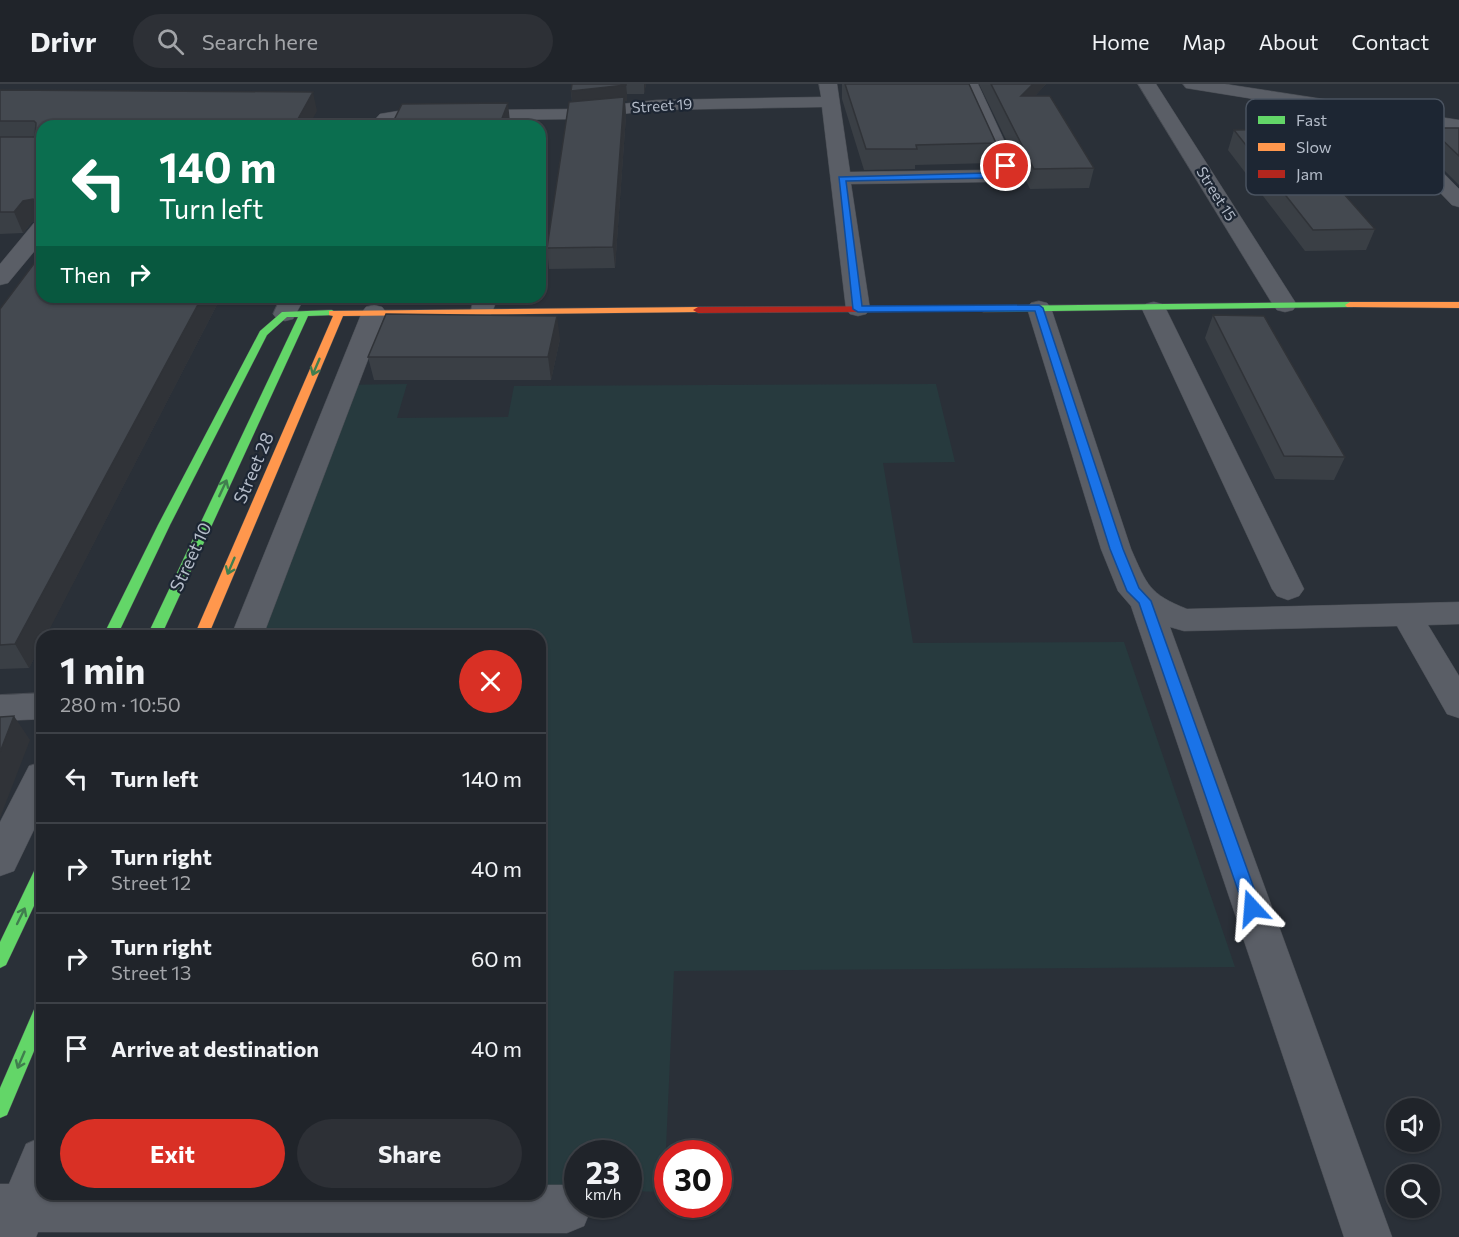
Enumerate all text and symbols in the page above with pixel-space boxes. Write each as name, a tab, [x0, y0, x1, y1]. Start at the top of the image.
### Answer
search box	[133, 14, 553, 68]
text: Drivr	[30, 24, 97, 58]
icon: search	[154, 25, 187, 58]
text: Search here	[202, 28, 318, 55]
text: Home	[1092, 29, 1149, 54]
text: Map	[1182, 29, 1226, 54]
text: About	[1259, 29, 1318, 54]
text: Contact	[1351, 29, 1429, 54]
street label: Street 19	[631, 94, 693, 116]
legend	[1246, 99, 1444, 195]
text: Fast	[1296, 110, 1327, 129]
text: Slow	[1296, 137, 1332, 156]
text: 140 m	[159, 140, 276, 192]
pin	[980, 140, 1031, 191]
icon: left	[60, 144, 138, 222]
icon: arrive	[989, 149, 1022, 182]
street label: Street 15	[1193, 163, 1240, 224]
text: Jam	[1296, 164, 1323, 183]
text: Turn left	[159, 192, 263, 225]
icon: right	[123, 258, 156, 291]
text: Then	[60, 261, 111, 288]
one-way arrow	[310, 357, 321, 376]
street label: Street 28	[228, 429, 278, 507]
one-way arrow	[217, 479, 229, 497]
street label: Street 10	[165, 519, 216, 595]
one-way arrow	[225, 556, 237, 574]
text: 1 min	[60, 647, 145, 691]
button: close	[459, 650, 522, 713]
text: 280 m · 10:50	[60, 692, 181, 716]
icon: left	[60, 762, 93, 795]
text: Turn left	[111, 765, 198, 792]
text: 140 m	[462, 765, 522, 792]
text: Turn right	[111, 843, 212, 870]
icon: right	[60, 852, 93, 885]
text: 40 m	[471, 855, 522, 882]
text: Street 12	[111, 870, 191, 894]
position arrow	[1220, 876, 1284, 940]
one-way arrow	[16, 908, 27, 926]
text: Turn right	[111, 933, 212, 960]
icon: right	[60, 942, 93, 975]
text: 60 m	[471, 945, 522, 972]
text: Street 13	[111, 960, 191, 984]
icon: arrive	[60, 1032, 93, 1065]
text: Arrive at destination	[111, 1035, 319, 1062]
text: 40 m	[471, 1035, 522, 1062]
one-way arrow	[15, 1050, 26, 1069]
map controls	[1386, 1098, 1440, 1218]
button: sound	[1386, 1098, 1440, 1152]
button: Exit	[60, 1119, 285, 1188]
button: Share	[297, 1119, 522, 1188]
speed limit sign: 30	[654, 1140, 732, 1218]
text: 23	[586, 1153, 620, 1190]
button: search	[1386, 1164, 1440, 1218]
text: km/h	[585, 1185, 621, 1203]

